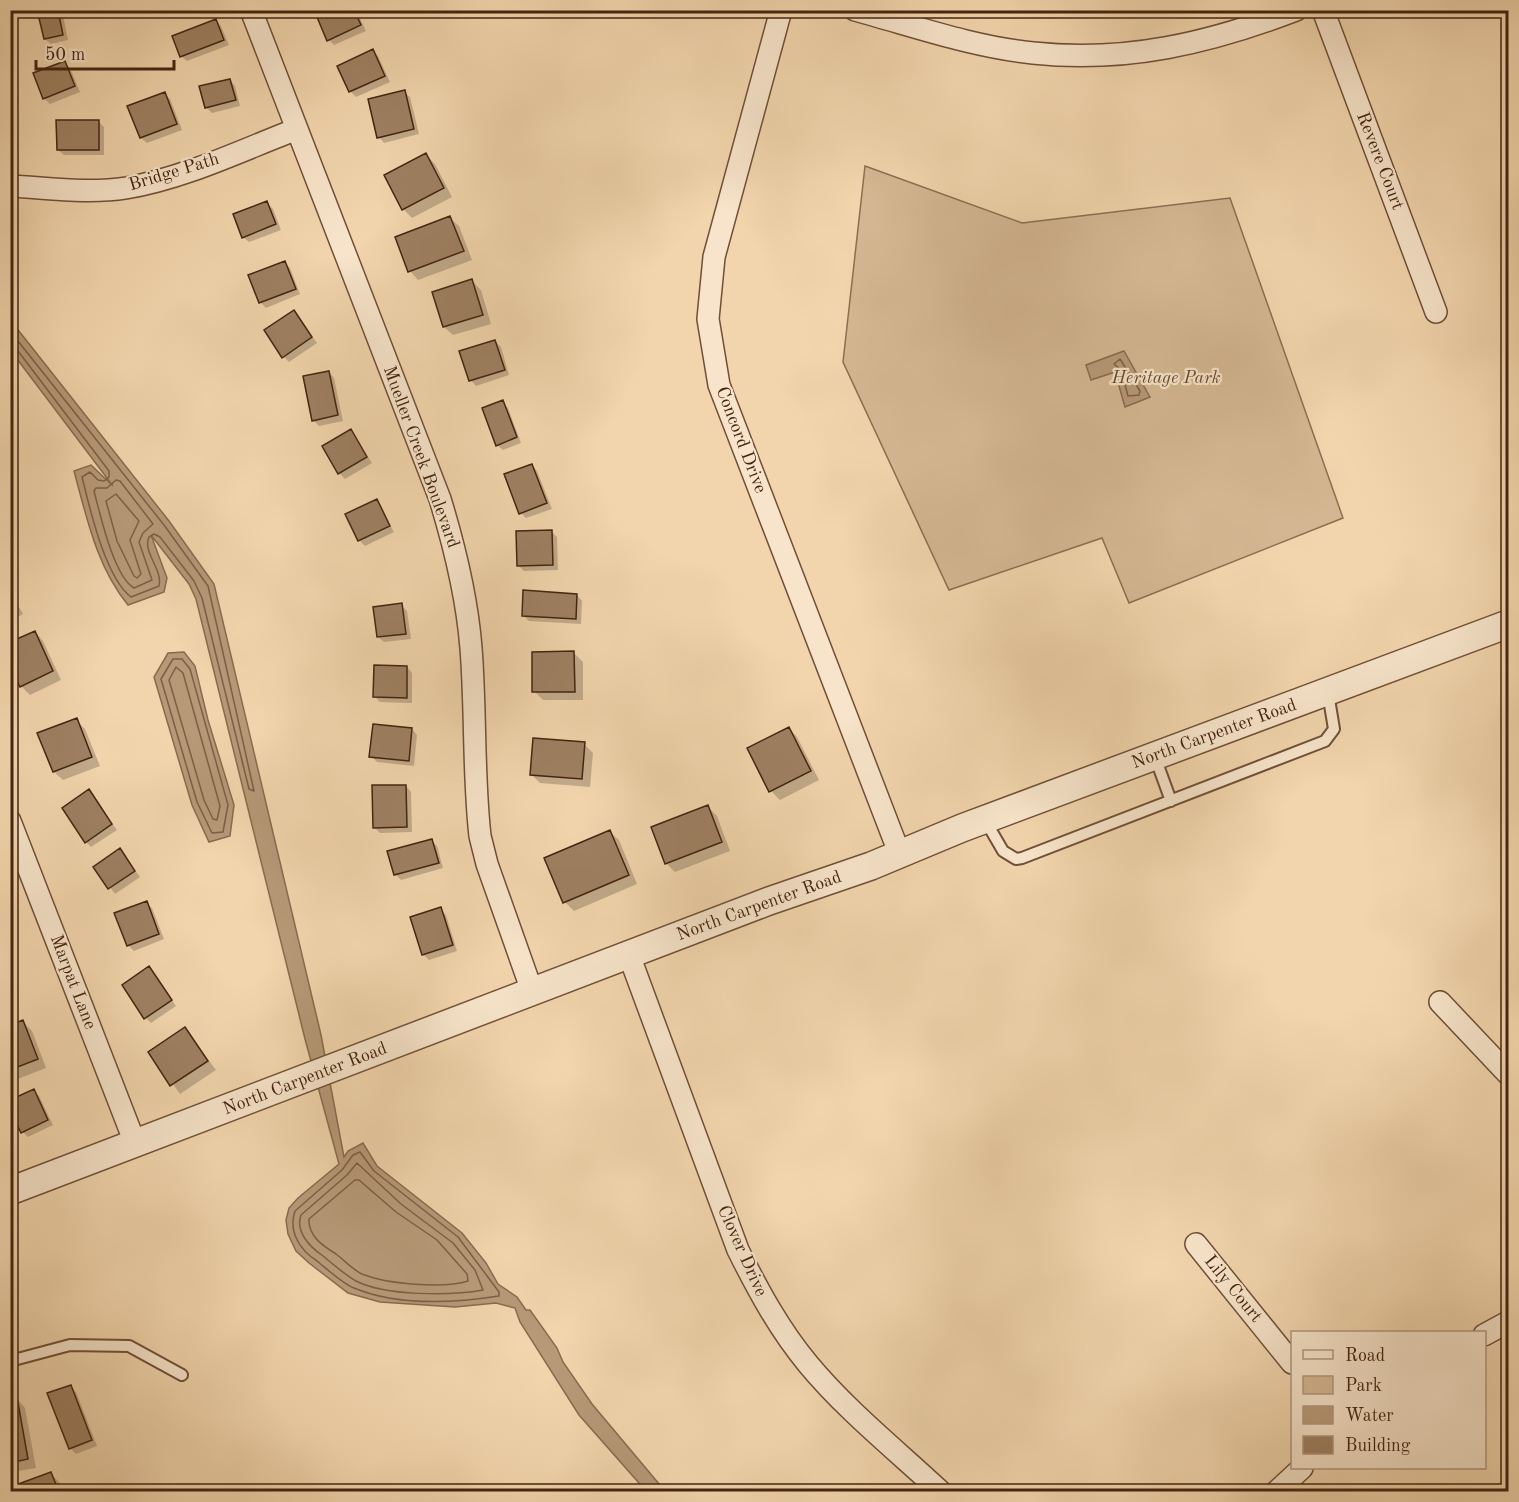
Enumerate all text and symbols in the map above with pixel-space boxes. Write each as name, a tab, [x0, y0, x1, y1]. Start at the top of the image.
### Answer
scale bar	[36, 33, 174, 71]
text: 50 m	[45, 46, 85, 64]
street label: Revere Court	[1353, 110, 1407, 212]
street label: Bridge Path	[127, 150, 222, 194]
street label: Mueller Creek Boulevard	[380, 363, 462, 551]
park label: Heritage Park	[1110, 369, 1221, 387]
street label: Concord Drive	[712, 384, 770, 496]
street label: North Carpenter Road	[1129, 696, 1299, 772]
street label: North Carpenter Road	[674, 868, 844, 944]
street label: Marpat Lane	[47, 932, 99, 1032]
street label: North Carpenter Road	[221, 1039, 389, 1119]
street label: Clover Drive	[714, 1203, 770, 1299]
street label: Lily Court	[1201, 1252, 1265, 1326]
legend	[1291, 1331, 1486, 1469]
text: Road	[1345, 1347, 1385, 1365]
text: Park	[1345, 1377, 1382, 1395]
text: Water	[1345, 1407, 1394, 1425]
text: Building	[1345, 1437, 1411, 1455]

